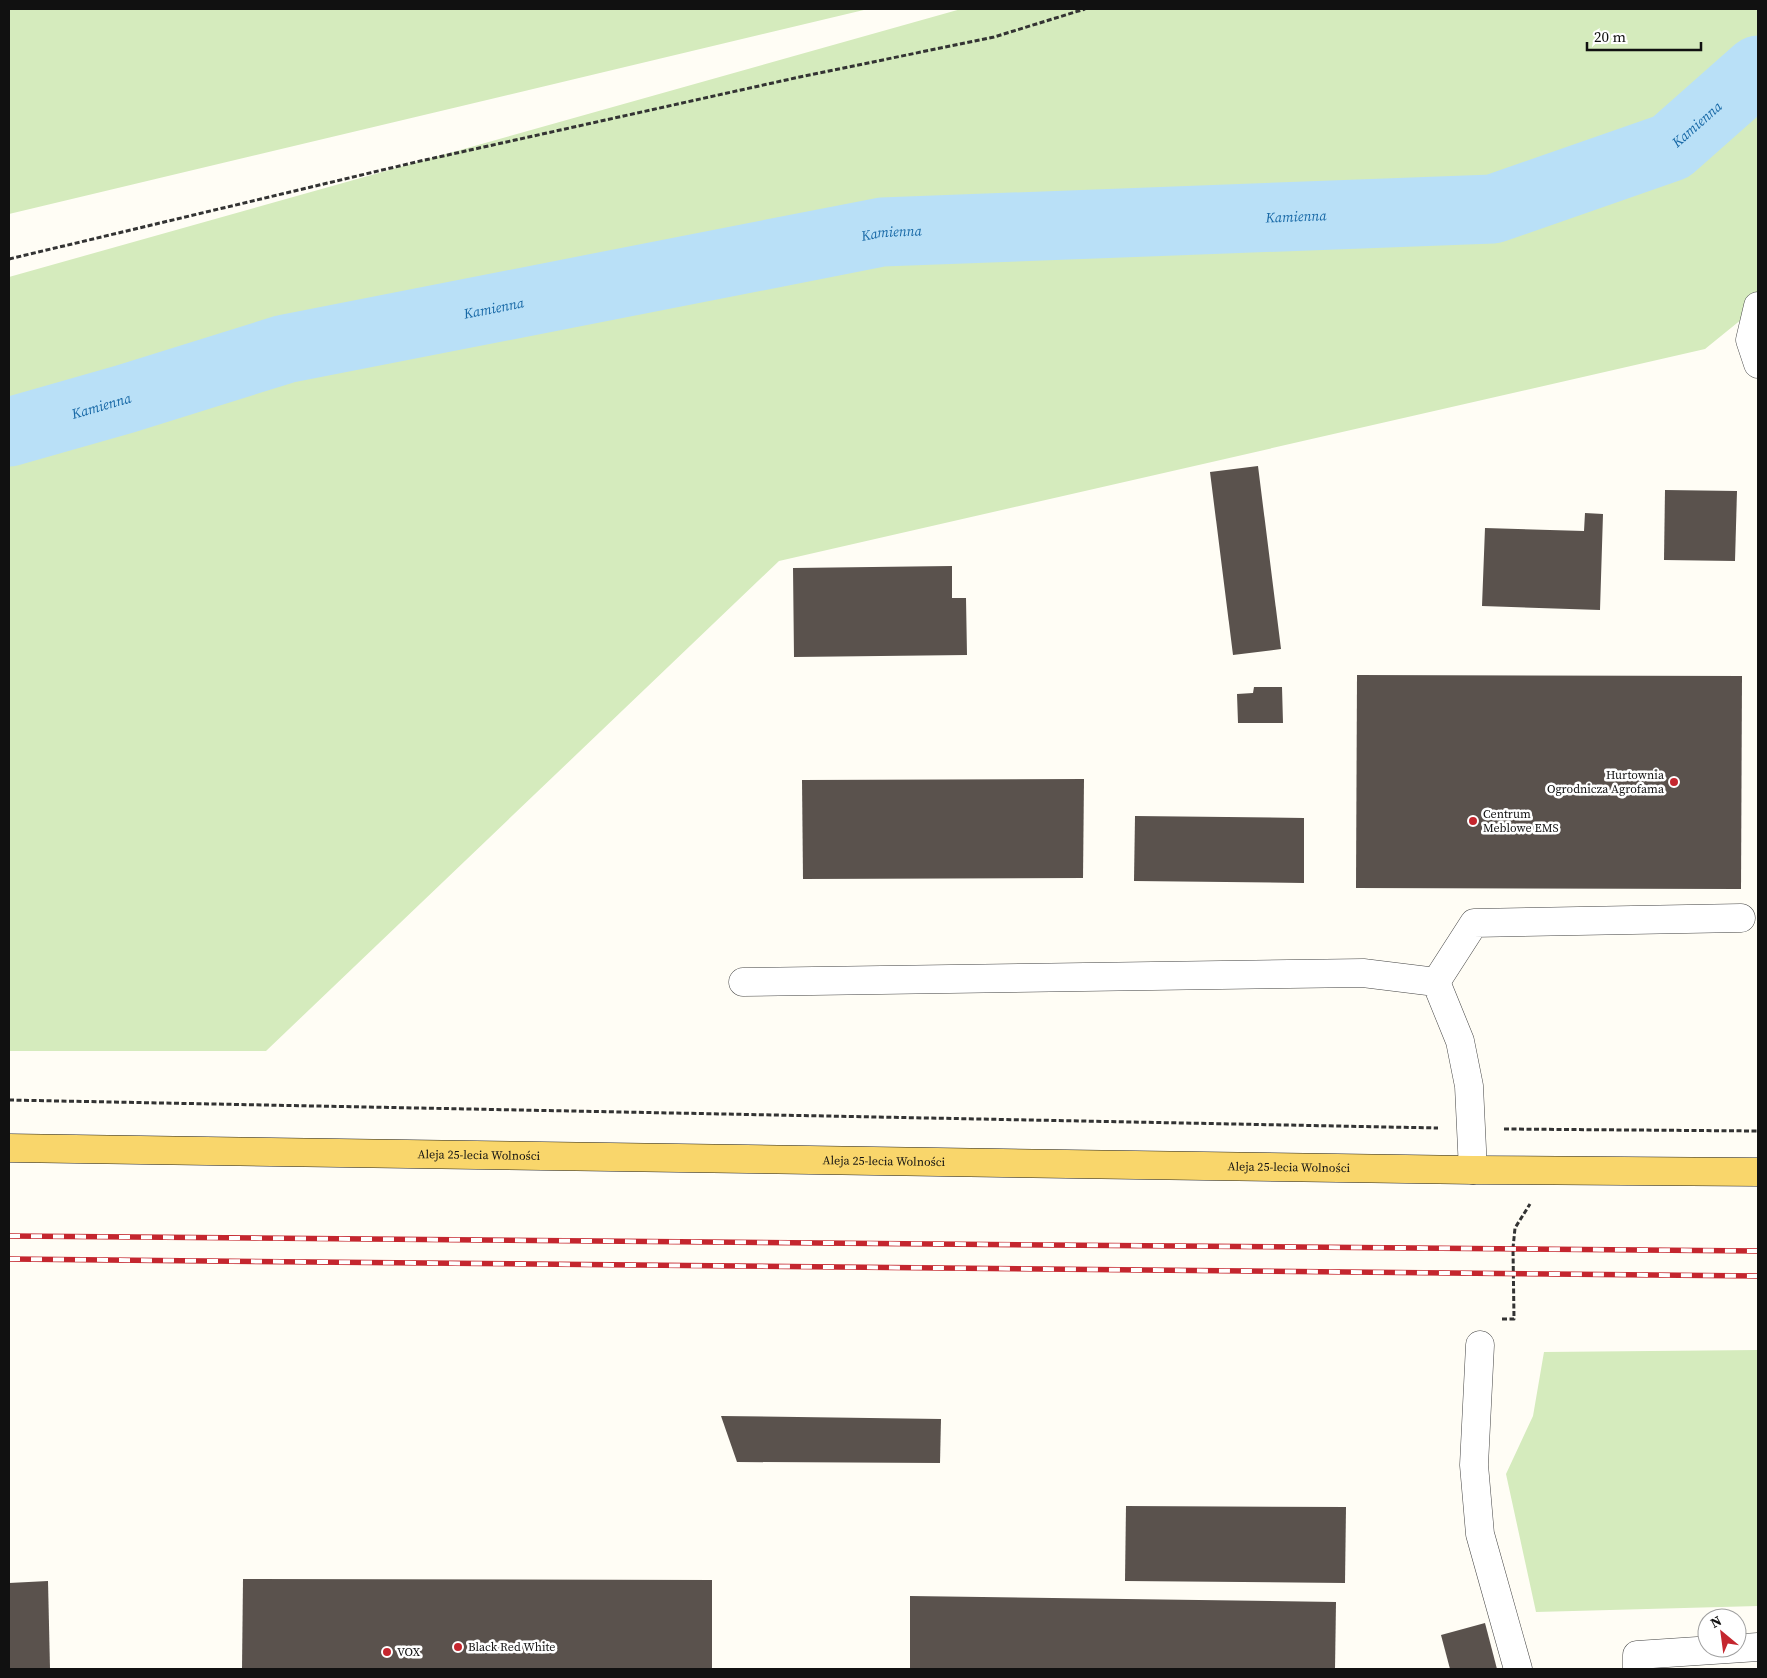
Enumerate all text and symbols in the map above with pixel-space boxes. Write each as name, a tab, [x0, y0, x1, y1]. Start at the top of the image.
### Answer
scale bar	[1587, 20, 1701, 52]
text: 20 m	[1594, 26, 1626, 47]
water label: Kamienna	[1667, 96, 1727, 153]
water label: Kamienna	[1264, 205, 1328, 228]
water label: Kamienna	[858, 220, 923, 246]
water label: Kamienna	[461, 292, 526, 324]
water label: Kamienna	[68, 387, 134, 424]
place label: Hurtownia Ogrodnicza Agrofama	[1547, 767, 1665, 797]
marker: Hurtownia Ogrodnicza Agrofama	[1668, 776, 1680, 788]
place label: Centrum Meblowe EMS	[1483, 806, 1559, 836]
marker: Centrum Meblowe EMS	[1467, 815, 1479, 827]
street label: Aleja 25-lecia Wolności	[418, 1146, 541, 1164]
street label: Aleja 25-lecia Wolności	[822, 1152, 946, 1170]
street label: Aleja 25-lecia Wolności	[1227, 1158, 1351, 1176]
north arrow	[1697, 1608, 1747, 1658]
text: N	[1706, 1610, 1725, 1633]
place label: Black Red White	[468, 1639, 555, 1655]
marker: Black Red White	[452, 1641, 464, 1653]
place label: VOX	[397, 1644, 421, 1660]
marker: VOX	[381, 1646, 393, 1658]

